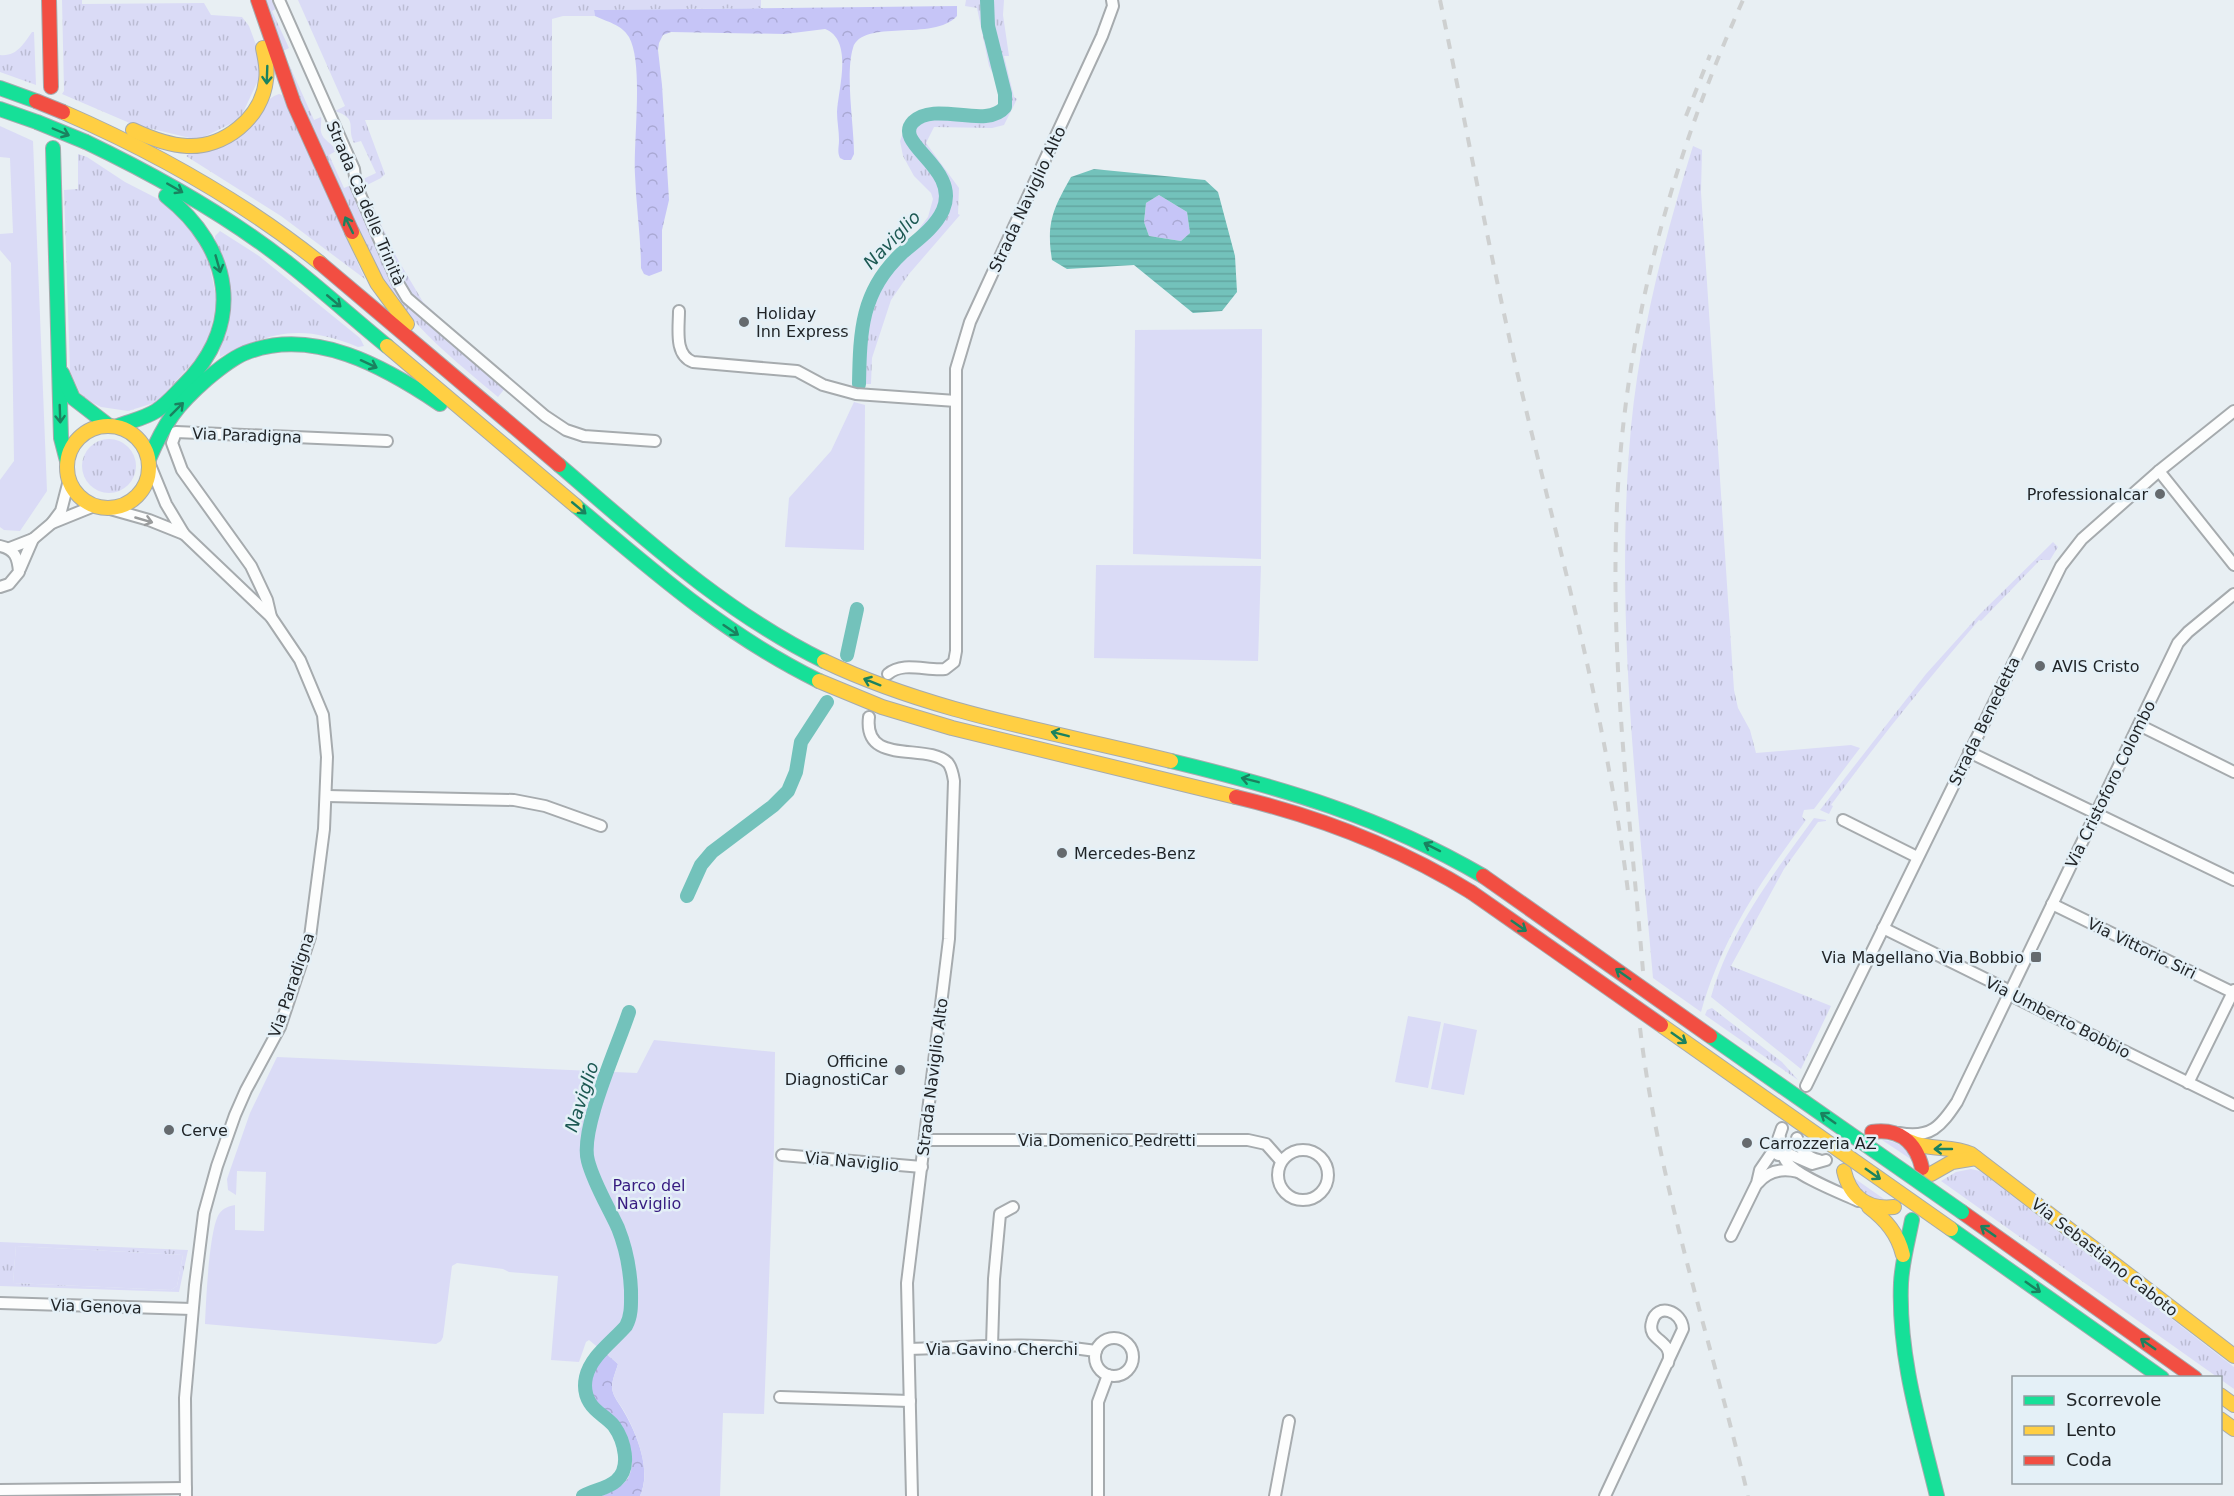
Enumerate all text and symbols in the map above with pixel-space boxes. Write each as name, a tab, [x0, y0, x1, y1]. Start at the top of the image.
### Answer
one-way arrow	[262, 65, 273, 85]
street label: Strada Cà delle Trinità	[322, 118, 409, 288]
street label: Strada Naviglio Alto	[985, 123, 1070, 275]
one-way arrow	[52, 127, 70, 138]
one-way arrow	[166, 183, 183, 195]
water label: Naviglio	[859, 206, 924, 273]
one-way arrow	[342, 217, 354, 235]
one-way arrow	[213, 254, 224, 273]
one-way arrow	[326, 294, 342, 307]
place label: Holiday Inn Express	[756, 304, 849, 341]
marker: Holiday Inn Express	[737, 315, 751, 329]
one-way arrow	[359, 359, 378, 370]
one-way arrow	[170, 401, 185, 416]
one-way arrow	[55, 403, 66, 423]
street label: Via Paradigna	[192, 424, 302, 447]
place label: Professionalcar	[2027, 485, 2148, 504]
marker: Professionalcar	[2153, 487, 2167, 501]
one-way arrow	[571, 501, 586, 515]
one-way arrow	[134, 514, 153, 526]
one-way arrow	[722, 624, 739, 636]
street label: Strada Benedetta	[1945, 654, 2024, 789]
place label: AVIS Cristo	[2052, 657, 2139, 676]
marker: AVIS Cristo	[2033, 659, 2047, 673]
one-way arrow	[864, 676, 882, 687]
street label: Via Cristoforo Colombo	[2062, 697, 2159, 871]
one-way arrow	[1051, 728, 1070, 740]
one-way arrow	[1240, 774, 1260, 785]
one-way arrow	[1424, 841, 1442, 852]
place label: Mercedes-Benz	[1074, 844, 1195, 863]
marker: Mercedes-Benz	[1055, 846, 1069, 860]
street label: Via Vittorio Siri	[2084, 914, 2199, 983]
one-way arrow	[1511, 920, 1527, 932]
street label: Via Paradigna	[265, 930, 318, 1040]
place label: Via Magellano Via Bobbio	[1822, 948, 2024, 967]
marker: Via Magellano Via Bobbio	[2029, 950, 2043, 964]
one-way arrow	[1615, 968, 1632, 980]
street label: Via Umberto Bobbio	[1982, 973, 2133, 1062]
street label: Strada Naviglio Alto	[913, 997, 952, 1157]
one-way arrow	[1670, 1032, 1686, 1044]
place label: Officine DiagnostiCar	[785, 1052, 888, 1089]
water label: Naviglio	[560, 1059, 603, 1135]
marker: Officine DiagnostiCar	[893, 1063, 907, 1077]
one-way arrow	[1820, 1112, 1836, 1124]
place label: Cerve	[181, 1121, 228, 1140]
marker: Cerve	[162, 1123, 176, 1137]
street label: Via Domenico Pedretti	[1018, 1131, 1196, 1150]
place label: Carrozzeria AZ	[1759, 1134, 1877, 1153]
marker: Carrozzeria AZ	[1740, 1136, 1754, 1150]
one-way arrow	[1934, 1143, 1954, 1155]
street label: Via Naviglio	[804, 1148, 900, 1175]
one-way arrow	[1864, 1168, 1880, 1180]
park label: Parco del Naviglio	[612, 1176, 686, 1213]
street label: Via Sebastiano Caboto	[2028, 1194, 2182, 1321]
one-way arrow	[1981, 1225, 1997, 1237]
one-way arrow	[2024, 1281, 2040, 1293]
street label: Via Genova	[50, 1295, 142, 1318]
one-way arrow	[2140, 1338, 2156, 1350]
street label: Via Gavino Cherchi	[926, 1340, 1078, 1359]
legend	[2012, 1376, 2222, 1484]
text: Scorrevole	[2066, 1389, 2161, 1410]
text: Lento	[2066, 1419, 2116, 1440]
text: Coda	[2066, 1449, 2112, 1470]

